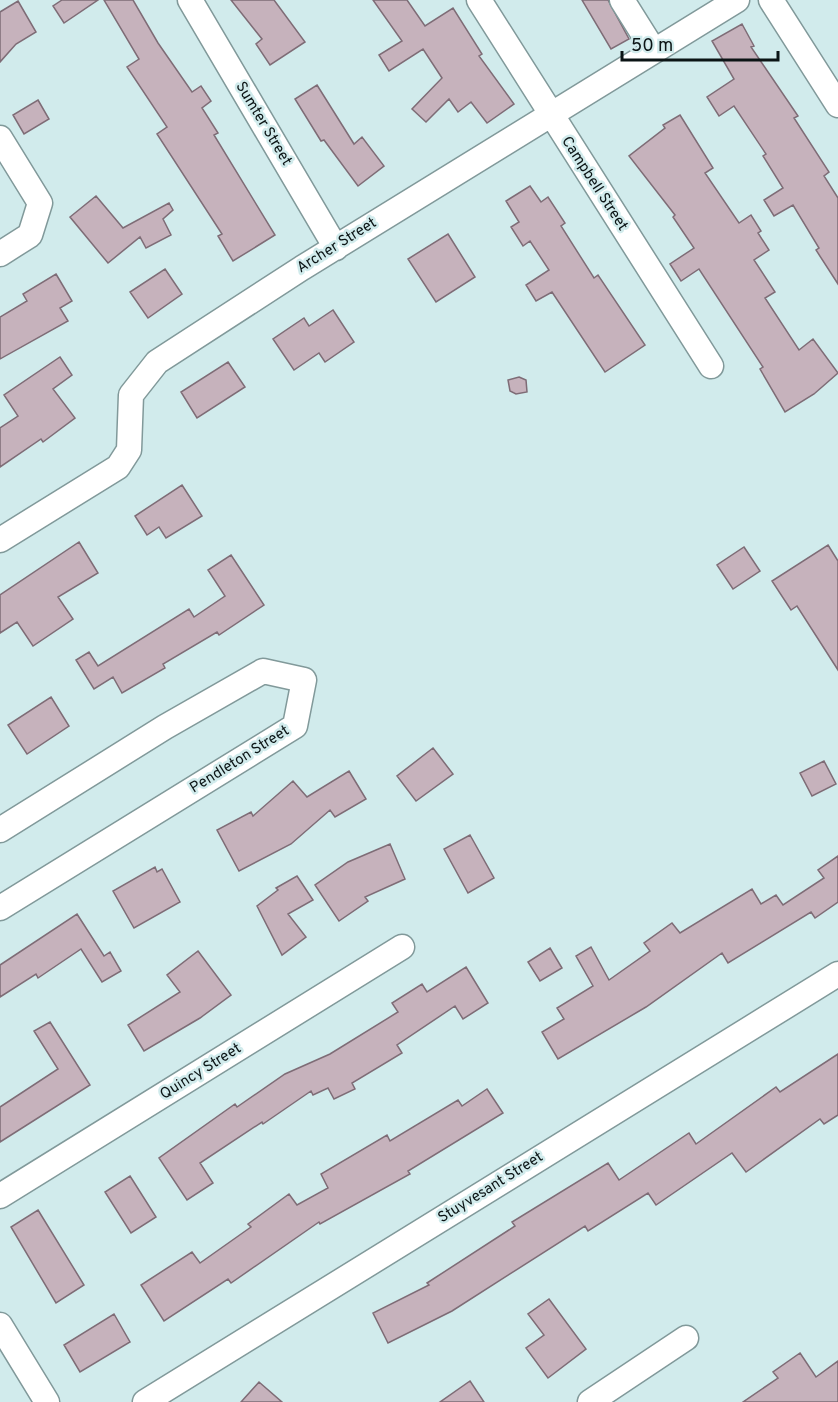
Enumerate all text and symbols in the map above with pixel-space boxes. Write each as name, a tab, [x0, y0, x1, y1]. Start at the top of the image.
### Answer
scale bar	[622, 24, 778, 62]
text: 50 m	[631, 35, 673, 58]
street label: Sumter Street	[231, 79, 295, 169]
street label: Campbell Street	[556, 133, 632, 235]
street label: Archer Street	[294, 214, 380, 278]
street label: Pendleton Street	[187, 722, 293, 798]
street label: Quincy Street	[157, 1040, 245, 1104]
street label: Stuyvesant Street	[435, 1148, 547, 1228]

